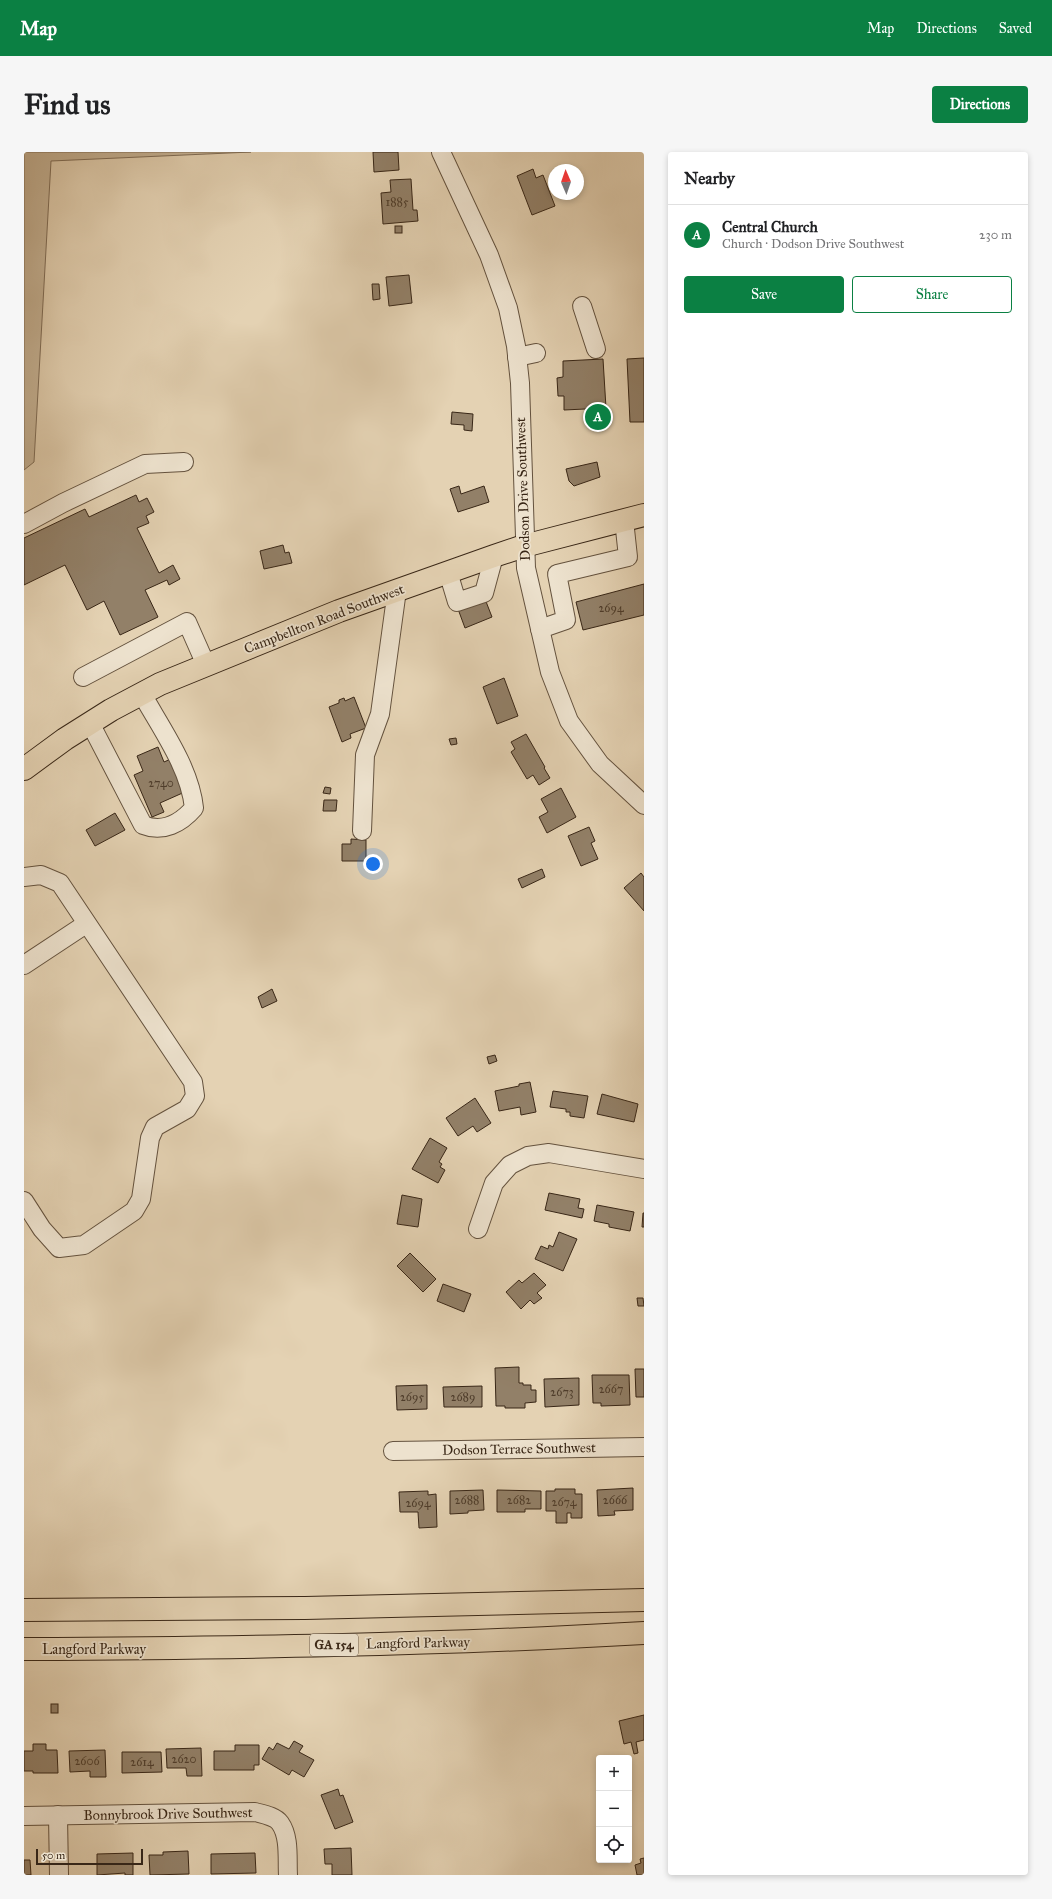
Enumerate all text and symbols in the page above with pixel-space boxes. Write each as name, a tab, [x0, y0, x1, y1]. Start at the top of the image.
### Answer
text: Map	[20, 17, 57, 40]
text: Map	[867, 20, 894, 37]
text: Directions	[916, 20, 977, 37]
text: Saved	[999, 20, 1032, 37]
button: Directions	[932, 86, 1028, 123]
text: Find us	[24, 87, 110, 122]
north arrow	[548, 164, 584, 200]
text: Nearby	[684, 168, 735, 189]
house number: 1885	[385, 195, 409, 209]
text: Central Church	[722, 218, 818, 236]
text: A	[693, 227, 701, 243]
text: 230 m	[979, 227, 1012, 243]
text: Church · Dodson Drive Southwest	[722, 236, 904, 252]
button: Save	[684, 276, 844, 313]
button: Share	[852, 276, 1012, 313]
pin: A	[585, 402, 611, 432]
street label: Dodson Drive Southwest	[512, 417, 534, 561]
street label: Campbellton Road Southwest	[242, 581, 406, 657]
house number: 2694	[598, 601, 624, 615]
house number: 2740	[148, 776, 174, 790]
your location	[363, 854, 383, 874]
house number: 2667	[599, 1382, 623, 1396]
house number: 2673	[550, 1385, 574, 1399]
house number: 2695	[400, 1390, 424, 1404]
house number: 2689	[451, 1390, 475, 1404]
street label: Dodson Terrace Southwest	[442, 1439, 596, 1459]
house number: 2688	[455, 1493, 479, 1507]
house number: 2682	[507, 1493, 531, 1507]
house number: 2666	[603, 1493, 628, 1507]
house number: 2674	[552, 1495, 577, 1509]
house number: 2694	[405, 1496, 431, 1510]
road number: GA 154	[310, 1634, 358, 1656]
street label: Langford Parkway	[366, 1634, 471, 1652]
street label: Langford Parkway	[42, 1641, 146, 1658]
house number: 2620	[172, 1752, 196, 1766]
house number: 2606	[74, 1754, 100, 1768]
house number: 2614	[130, 1755, 154, 1769]
map controls	[596, 1755, 632, 1863]
button: +	[596, 1755, 632, 1791]
button: −	[596, 1791, 632, 1827]
street label: Bonnybrook Drive Southwest	[83, 1804, 253, 1824]
button: locate	[596, 1827, 632, 1863]
scale bar	[36, 1847, 143, 1866]
text: 50 m	[42, 1849, 65, 1862]

